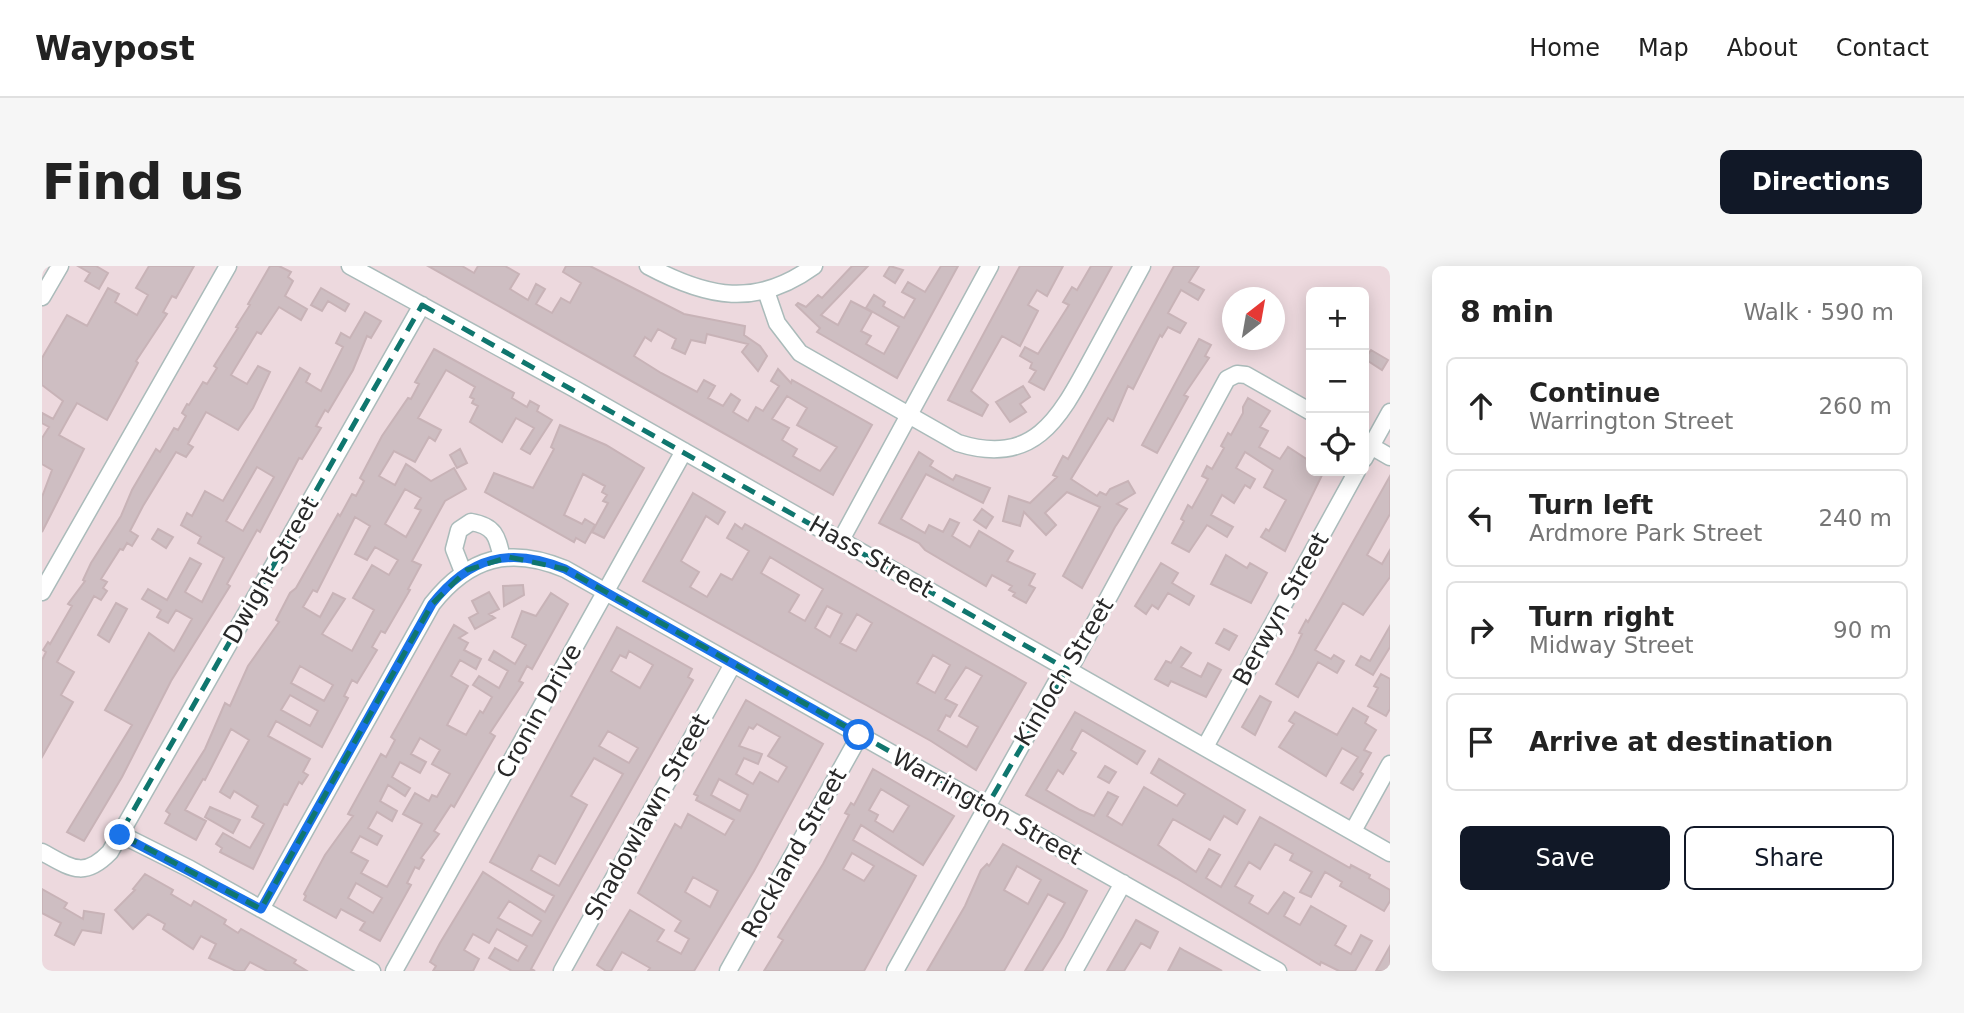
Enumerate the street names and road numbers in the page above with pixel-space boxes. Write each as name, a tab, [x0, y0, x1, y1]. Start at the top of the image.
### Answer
street label: Dwight Street	[218, 491, 324, 649]
street label: Hass Street	[804, 510, 938, 604]
street label: Berwyn Street	[1227, 528, 1335, 690]
street label: Kinloch Street	[1009, 593, 1119, 751]
street label: Cronin Drive	[491, 639, 587, 783]
street label: Shadowlawn Street	[579, 709, 715, 925]
street label: Warrington Street	[887, 743, 1087, 871]
street label: Rockland Street	[736, 763, 852, 943]

